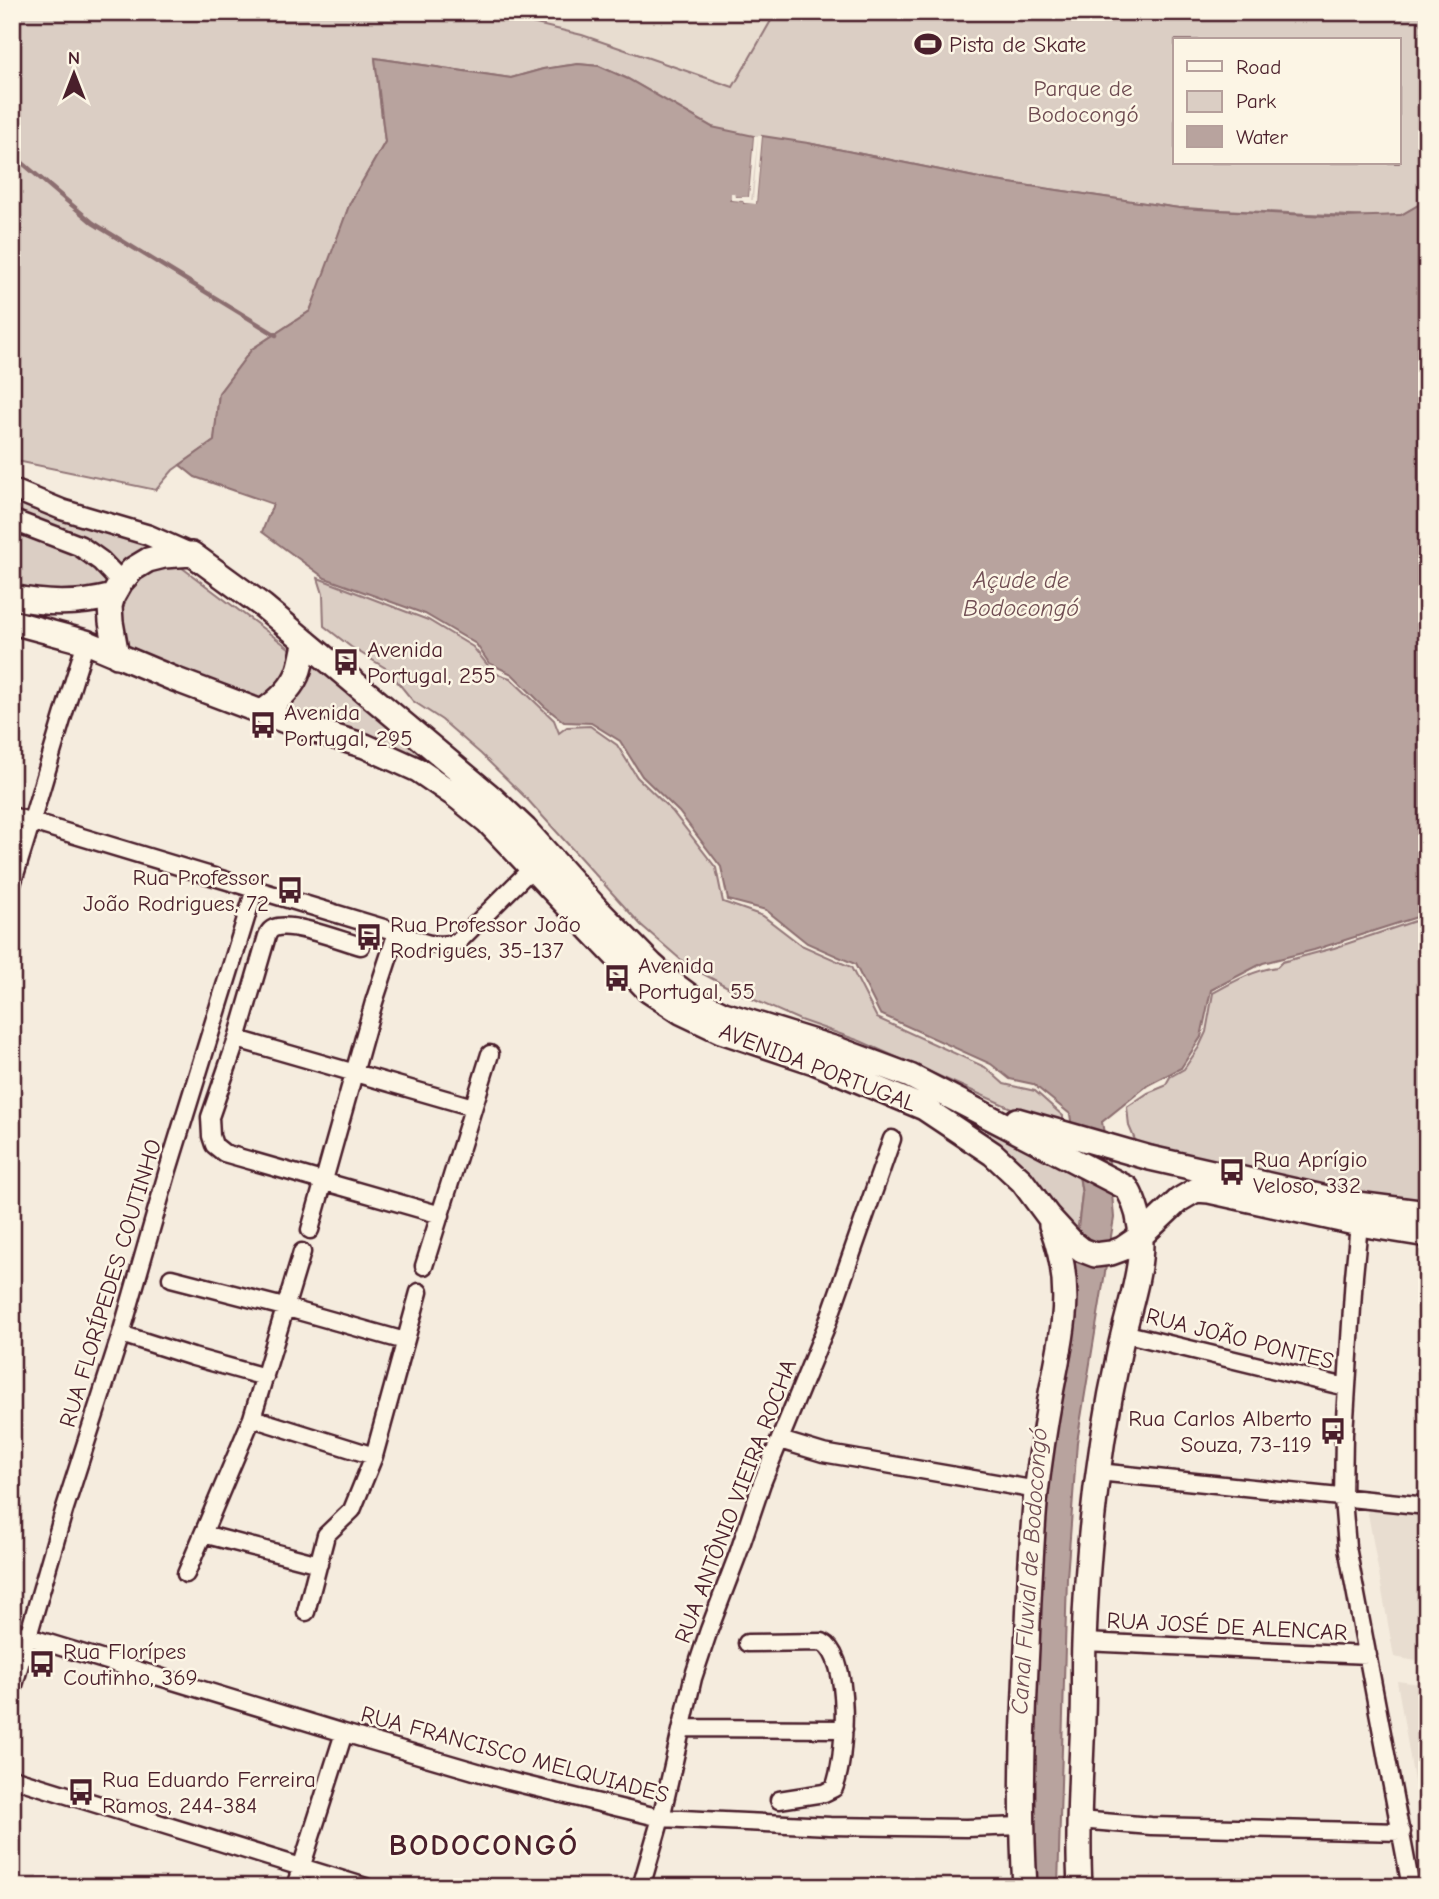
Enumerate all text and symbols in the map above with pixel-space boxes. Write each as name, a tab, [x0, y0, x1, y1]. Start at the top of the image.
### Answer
sports icon: Pista de Skate	[913, 29, 943, 59]
place label: Pista de Skate	[949, 31, 1086, 58]
north arrow	[38, 38, 108, 108]
legend	[1173, 38, 1400, 164]
text: N	[68, 47, 80, 69]
text: Road	[1236, 55, 1281, 79]
park label: Parque de Bodocongó	[1027, 75, 1139, 128]
text: Park	[1236, 89, 1276, 113]
text: Water	[1236, 125, 1289, 149]
water label: Açude de Bodocongó	[963, 566, 1079, 622]
place label: Avenida Portugal, 255	[367, 636, 496, 689]
bus stop icon: Avenida Portugal, 255	[331, 647, 361, 677]
place label: Avenida Portugal, 295	[284, 699, 413, 752]
bus stop icon: Avenida Portugal, 295	[248, 710, 278, 740]
place label: Rua Professor João Rodrigues, 72	[83, 864, 270, 917]
bus stop icon: Rua Professor João Rodrigues, 72	[275, 875, 305, 905]
place label: Rua Professor João Rodrigues, 35-137	[390, 911, 581, 964]
bus stop icon: Rua Professor João Rodrigues, 35-137	[354, 922, 384, 952]
place label: Avenida Portugal, 55	[638, 952, 755, 1005]
bus stop icon: Avenida Portugal, 55	[602, 963, 632, 993]
street label: AVENIDA PORTUGAL	[716, 1017, 921, 1118]
street label: RUA FLORÍPEDES COUTINHO	[54, 1136, 167, 1430]
place label: Rua Aprígio Veloso, 332	[1253, 1146, 1368, 1199]
bus stop icon: Rua Aprígio Veloso, 332	[1217, 1157, 1247, 1187]
street label: RUA JOÃO PONTES	[1143, 1302, 1337, 1375]
street label: RUA ANTÔNIO VIEIRA ROCHA	[669, 1355, 802, 1647]
place label: Rua Carlos Alberto Souza, 73-119	[1128, 1405, 1312, 1458]
bus stop icon: Rua Carlos Alberto Souza, 73-119	[1318, 1416, 1348, 1446]
water label: Canal Fluvial de Bodocongó	[1005, 1426, 1053, 1715]
street label: RUA JOSÉ DE ALENCAR	[1106, 1607, 1348, 1646]
place label: Rua Florípes Coutinho, 369	[63, 1638, 198, 1691]
bus stop icon: Rua Florípes Coutinho, 369	[27, 1649, 57, 1679]
street label: RUA FRANCISCO MELQUIADES	[358, 1700, 672, 1809]
place label: Rua Eduardo Ferreira Ramos, 244-384	[102, 1766, 316, 1819]
bus stop icon: Rua Eduardo Ferreira Ramos, 244-384	[66, 1777, 96, 1807]
district label: BODOCONGÓ	[389, 1827, 579, 1863]

